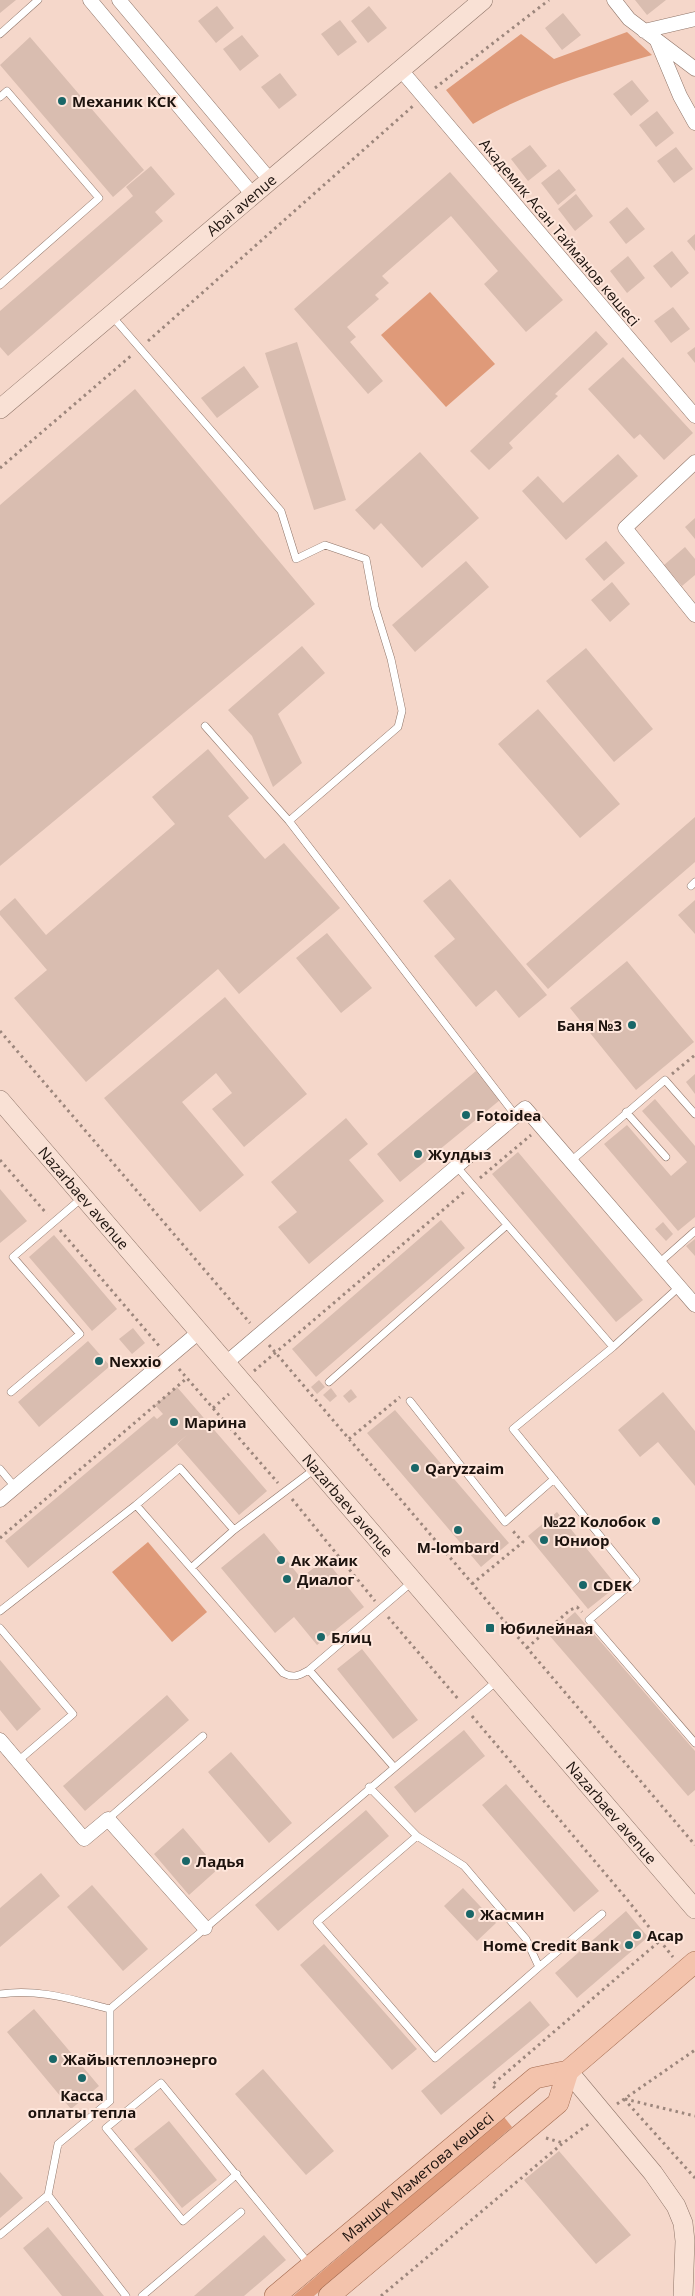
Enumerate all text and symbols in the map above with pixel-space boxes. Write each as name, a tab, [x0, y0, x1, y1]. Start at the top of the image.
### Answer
place label: Механик КСК	[72, 91, 177, 111]
marker: Механик КСК	[56, 95, 68, 107]
street label: Академик Асан Тайманов көшесі	[475, 134, 645, 330]
street label: Abai avenue	[202, 169, 280, 240]
place label: Баня №3	[557, 1015, 622, 1035]
marker: Баня №3	[626, 1019, 638, 1031]
place label: Fotoidea	[476, 1105, 541, 1125]
marker: Fotoidea	[460, 1109, 472, 1121]
street label: Nazarbaev avenue	[34, 1142, 134, 1254]
place label: Жулдыз	[428, 1144, 491, 1164]
marker: Жулдыз	[412, 1148, 424, 1160]
place label: Nexxio	[109, 1351, 161, 1371]
marker: Nexxio	[93, 1355, 105, 1367]
place label: Марина	[184, 1412, 247, 1432]
marker: Марина	[168, 1416, 180, 1428]
street label: Nazarbaev avenue	[298, 1449, 398, 1561]
place label: Qaryzzaim	[425, 1458, 504, 1478]
marker: Qaryzzaim	[409, 1462, 421, 1474]
place label: №22 Колобок	[543, 1511, 647, 1531]
marker: №22 Колобок	[650, 1515, 662, 1527]
marker: M-lombard	[452, 1524, 464, 1536]
place label: Юниор	[554, 1530, 610, 1550]
marker: Юниор	[538, 1534, 550, 1546]
place label: M-lombard	[417, 1537, 499, 1557]
place label: Ак Жаик	[291, 1550, 359, 1570]
marker: Ак Жаик	[275, 1554, 287, 1566]
place label: Диалог	[297, 1569, 354, 1589]
marker: Диалог	[281, 1573, 293, 1585]
place label: CDEK	[593, 1575, 632, 1595]
marker: CDEK	[577, 1579, 589, 1591]
place label: Юбилейная	[500, 1618, 593, 1638]
marker: Юбилейная	[484, 1622, 496, 1634]
place label: Блиц	[331, 1627, 372, 1647]
marker: Блиц	[315, 1631, 327, 1643]
street label: Nazarbaev avenue	[562, 1757, 662, 1868]
place label: Ладья	[196, 1851, 244, 1871]
marker: Ладья	[180, 1855, 192, 1867]
place label: Жасмин	[480, 1904, 544, 1924]
marker: Жасмин	[464, 1908, 476, 1920]
place label: Асар	[647, 1925, 684, 1945]
marker: Асар	[631, 1929, 643, 1941]
place label: Home Credit Bank	[483, 1935, 620, 1955]
marker: Home Credit Bank	[623, 1939, 635, 1951]
place label: Жайыктеплоэнерго	[63, 2049, 217, 2069]
marker: Жайыктеплоэнерго	[47, 2053, 59, 2065]
marker: Касса оплаты тепла	[76, 2072, 88, 2084]
place label: Касса оплаты тепла	[28, 2085, 136, 2122]
street label: Мәншүк Мәметова көшесі	[338, 2107, 497, 2246]

